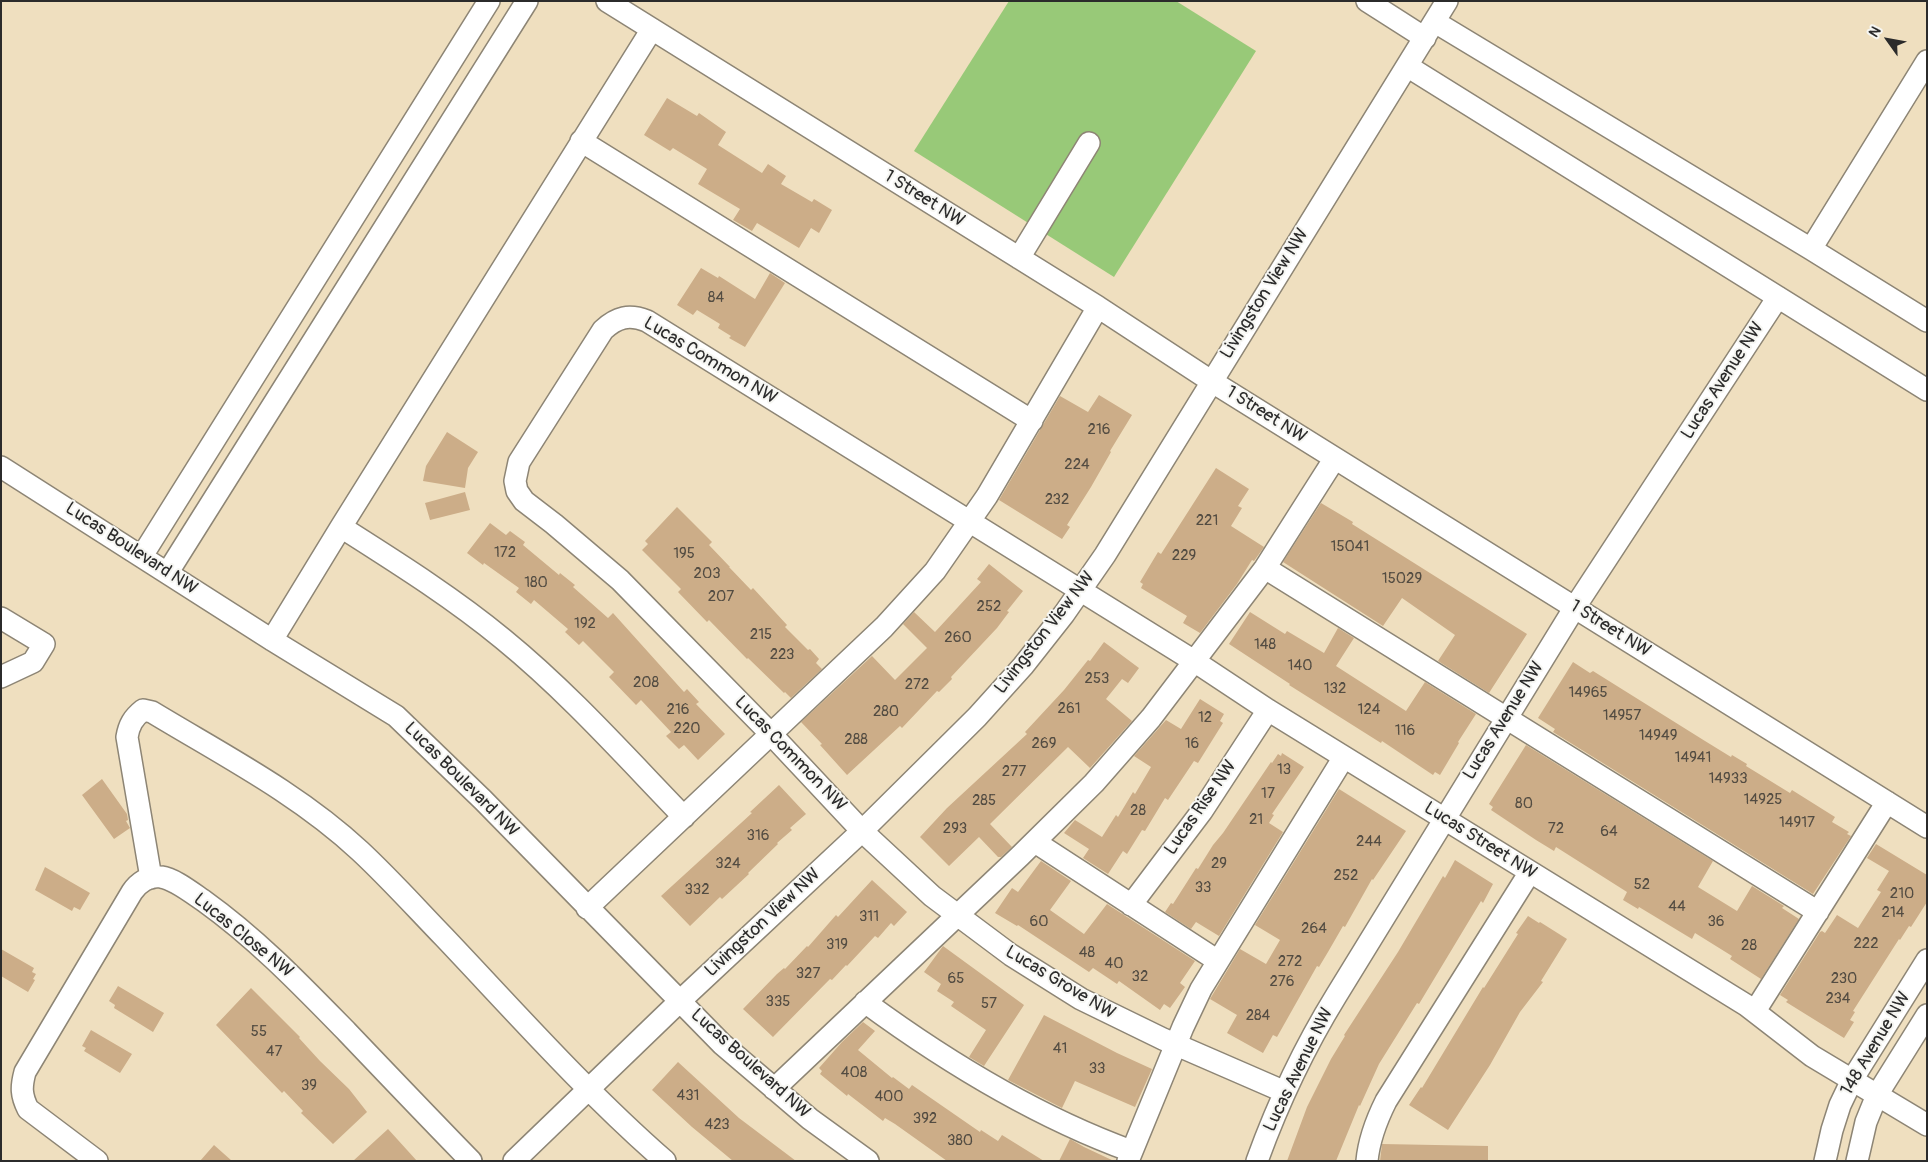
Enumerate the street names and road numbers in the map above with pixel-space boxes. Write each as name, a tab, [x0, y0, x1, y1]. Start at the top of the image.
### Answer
street label: 1 Street NW	[880, 166, 968, 232]
street label: Livingston View NW	[1216, 225, 1314, 363]
street label: Lucas Common NW	[639, 313, 781, 409]
street label: Lucas Avenue NW	[1677, 318, 1769, 444]
street label: 1 Street NW	[1222, 382, 1310, 448]
street label: Lucas Boulevard NW	[61, 498, 201, 600]
street label: Livingston View NW	[990, 567, 1100, 699]
street label: 1 Street NW	[1566, 596, 1654, 662]
street label: Lucas Avenue NW	[1459, 658, 1549, 784]
street label: Lucas Common NW	[729, 692, 851, 816]
street label: Lucas Boulevard NW	[399, 718, 523, 842]
street label: Lucas Rise NW	[1160, 756, 1242, 860]
street label: Lucas Street NW	[1420, 798, 1540, 884]
street label: Livingston View NW	[701, 864, 825, 982]
street label: Lucas Close NW	[189, 889, 297, 983]
street label: Lucas Grove NW	[1001, 942, 1119, 1024]
street label: 148 Avenue NW	[1837, 988, 1915, 1100]
street label: Lucas Avenue NW	[1260, 1004, 1338, 1136]
street label: Lucas Boulevard NW	[686, 1005, 814, 1123]

